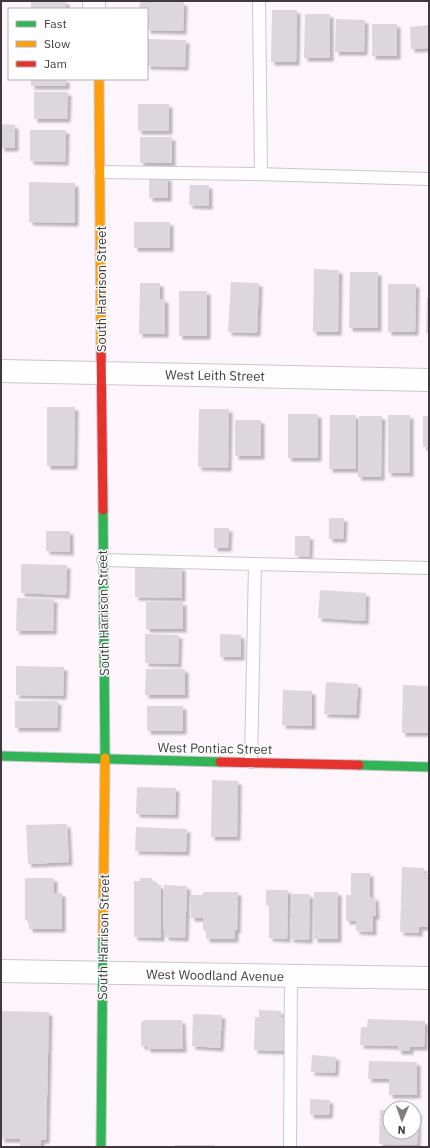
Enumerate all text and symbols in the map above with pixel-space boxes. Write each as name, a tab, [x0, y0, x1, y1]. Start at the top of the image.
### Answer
legend	[8, 8, 148, 80]
text: Fast	[44, 16, 67, 31]
text: Slow	[44, 36, 70, 51]
text: Jam	[44, 56, 67, 71]
street label: South Harrison Street	[93, 226, 110, 352]
street label: West Leith Street	[165, 366, 265, 385]
street label: South Harrison Street	[94, 550, 113, 676]
street label: West Pontiac Street	[158, 739, 272, 758]
street label: South Harrison Street	[94, 874, 113, 1000]
street label: West Woodland Avenue	[146, 966, 284, 985]
north arrow	[382, 1100, 422, 1140]
text: N	[397, 1123, 406, 1137]

